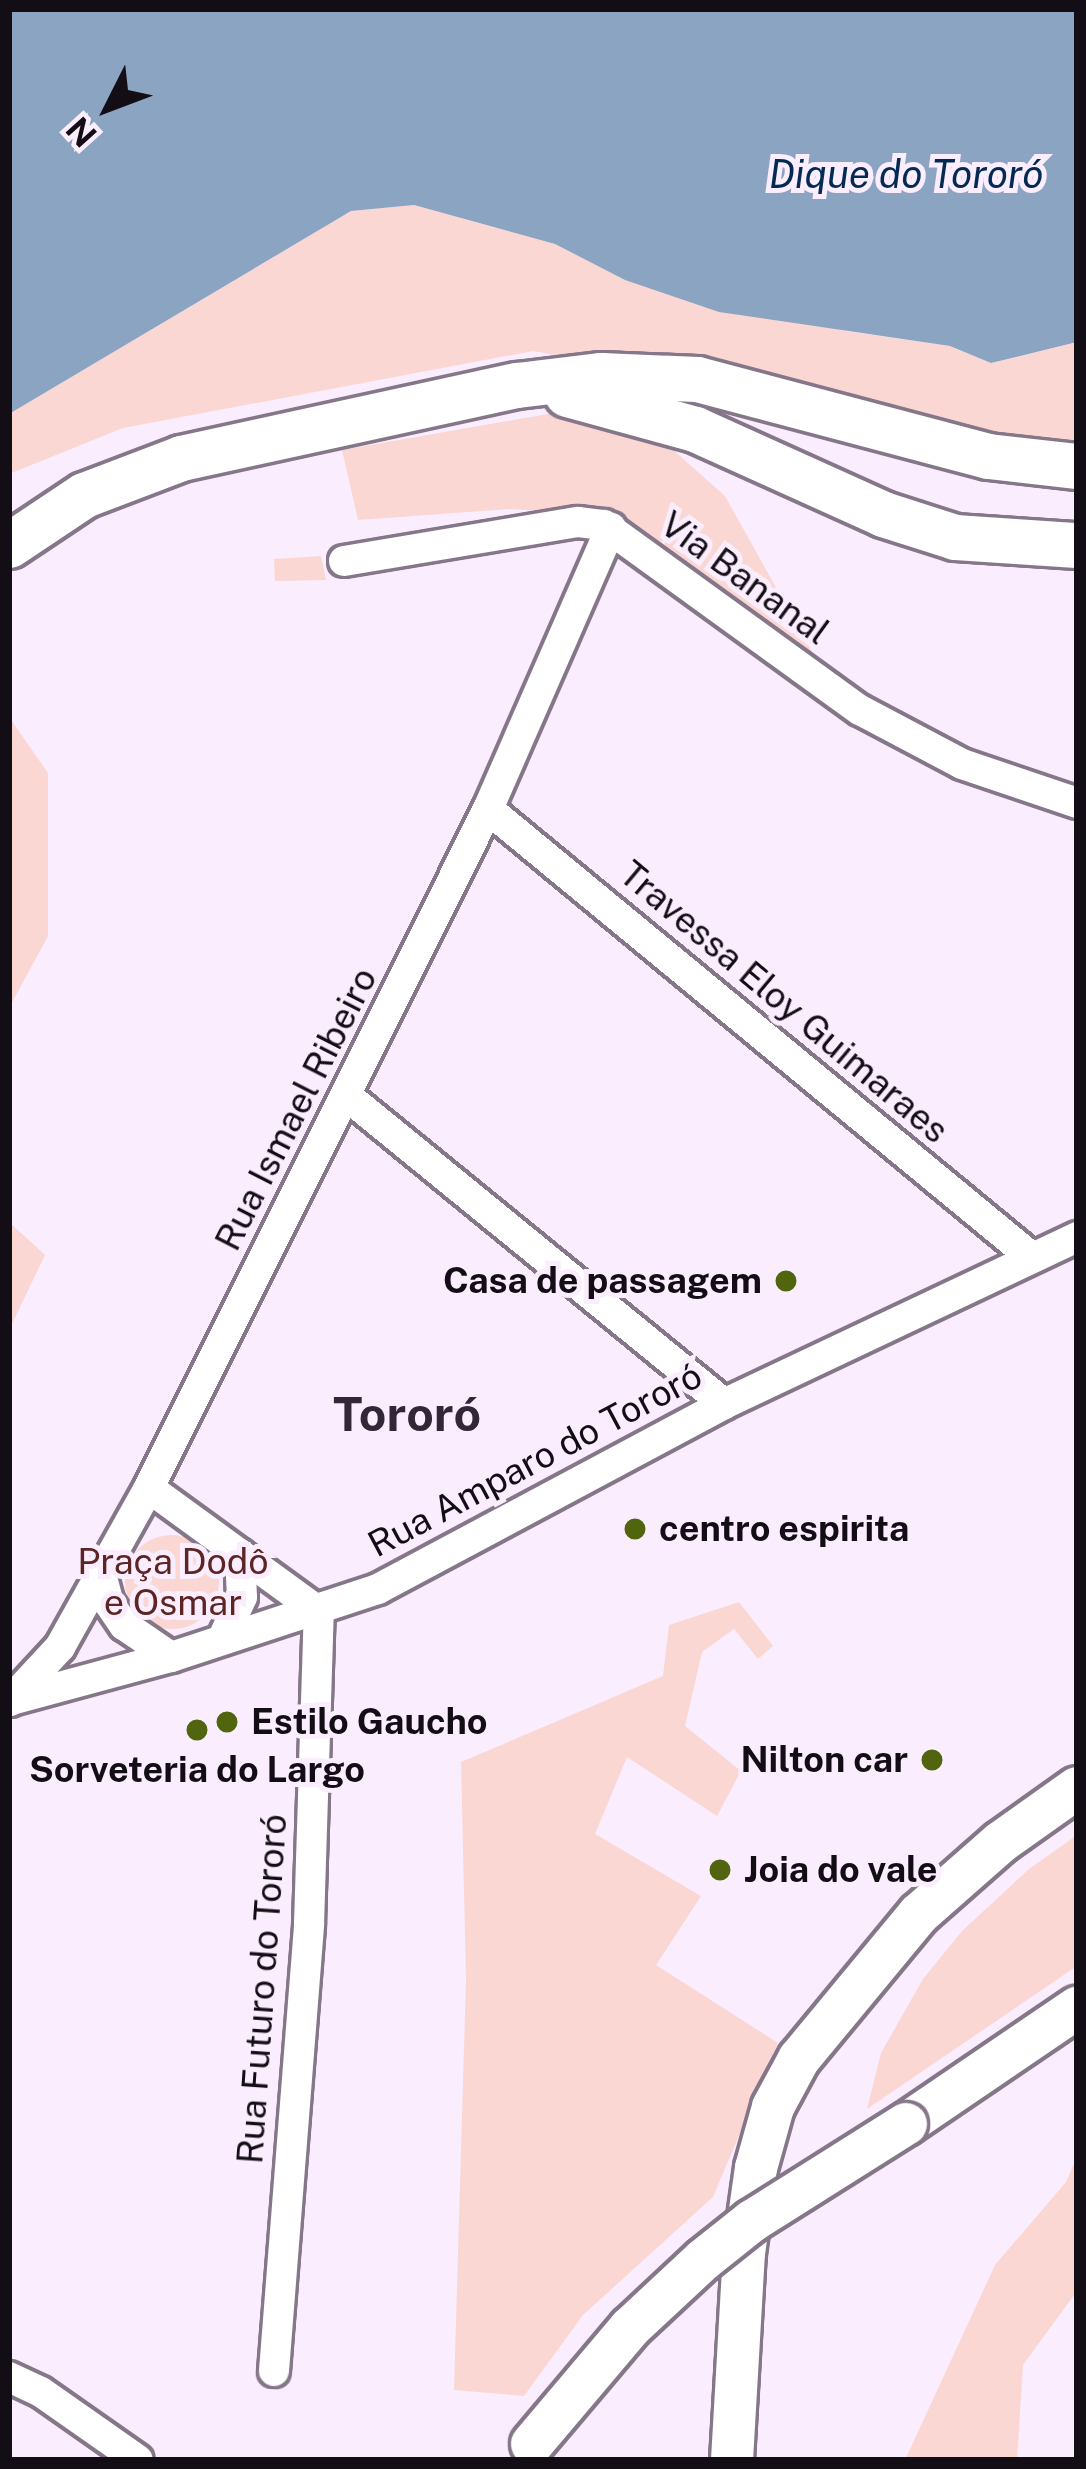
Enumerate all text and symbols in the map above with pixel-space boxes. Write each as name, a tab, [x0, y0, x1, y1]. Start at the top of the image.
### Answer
north arrow	[48, 48, 168, 168]
text: N	[58, 110, 104, 154]
water label: Dique do Tororó	[768, 151, 1044, 197]
street label: Via Bananal	[652, 502, 838, 654]
street label: Travessa Eloy Guimaraes	[611, 852, 957, 1152]
street label: Rua Ismael Ribeiro	[206, 960, 386, 1258]
place label: Casa de passagem	[443, 1259, 762, 1303]
marker: Casa de passagem	[773, 1268, 799, 1294]
street label: Rua Amparo do Tororó	[360, 1354, 710, 1566]
district label: Tororó	[333, 1385, 481, 1443]
place label: centro espirita	[659, 1507, 910, 1551]
marker: centro espirita	[622, 1516, 648, 1542]
park label: Praça Dodô e Osmar	[77, 1539, 269, 1624]
place label: Estilo Gaucho	[251, 1700, 488, 1744]
marker: Estilo Gaucho	[214, 1709, 240, 1735]
marker: Sorveteria do Largo	[184, 1717, 210, 1743]
place label: Nilton car	[740, 1738, 908, 1782]
marker: Nilton car	[919, 1747, 945, 1773]
place label: Sorveteria do Largo	[29, 1748, 365, 1792]
street label: Rua Futuro do Tororó	[228, 1812, 296, 2166]
place label: Joia do vale	[744, 1848, 938, 1892]
marker: Joia do vale	[707, 1857, 733, 1883]

